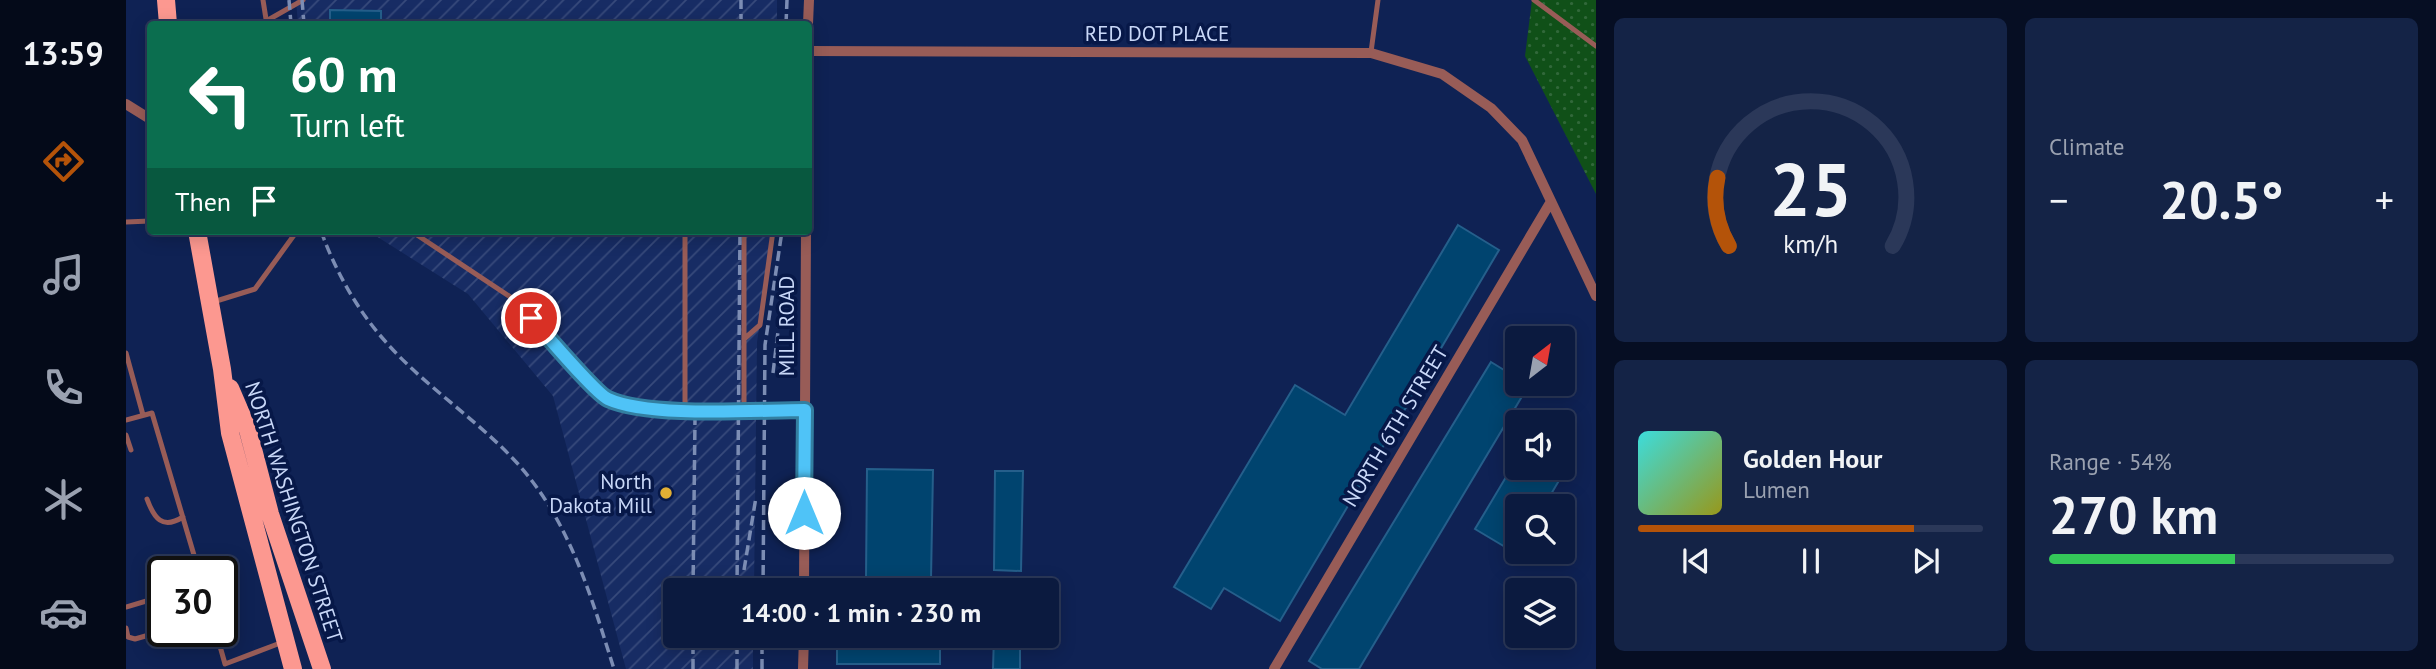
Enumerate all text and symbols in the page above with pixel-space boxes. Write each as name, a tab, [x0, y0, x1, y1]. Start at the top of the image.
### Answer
street label: RED DOT PLACE	[1085, 20, 1229, 47]
text: 13:59	[22, 32, 104, 74]
text: 60 m	[290, 42, 397, 106]
icon: left	[175, 49, 266, 140]
text: Turn left	[290, 104, 405, 146]
text: Climate	[2049, 132, 2124, 161]
icon: directions	[39, 137, 88, 186]
text: 25	[1769, 142, 1852, 236]
text: 20.5°	[2160, 166, 2283, 233]
text: −	[2049, 175, 2068, 224]
text: +	[2375, 175, 2394, 224]
icon: arrive	[245, 182, 283, 220]
text: Then	[175, 185, 231, 218]
text: km/h	[1783, 228, 1838, 260]
icon: music	[39, 250, 88, 299]
street label: MILL ROAD	[773, 276, 800, 376]
pin	[501, 288, 561, 348]
icon: arrive	[512, 299, 550, 337]
north arrow	[1505, 326, 1575, 396]
map controls	[1505, 326, 1575, 648]
street label: NORTH 6TH STREET	[1336, 340, 1454, 512]
icon: phone	[39, 363, 88, 412]
street label: NORTH WASHINGTON STREET	[239, 378, 349, 646]
button: sound	[1505, 410, 1575, 480]
text: Golden Hour	[1743, 442, 1882, 475]
text: Range · 54%	[2049, 447, 2172, 476]
place label: North Dakota Mill	[549, 468, 652, 519]
icon: climate	[39, 475, 88, 524]
text: Lumen	[1743, 475, 1810, 504]
position arrow	[767, 476, 841, 550]
text: 270 km	[2049, 481, 2218, 548]
marker: North Dakota Mill	[658, 485, 674, 501]
button: search	[1505, 494, 1575, 564]
icon: previous	[1677, 542, 1715, 580]
icon: pause	[1792, 542, 1830, 580]
icon: next	[1907, 542, 1945, 580]
speed limit sign: 30	[147, 556, 238, 647]
button: layers	[1505, 578, 1575, 648]
icon: car	[39, 588, 88, 637]
text: 14:00 · 1 min · 230 m	[741, 596, 981, 629]

